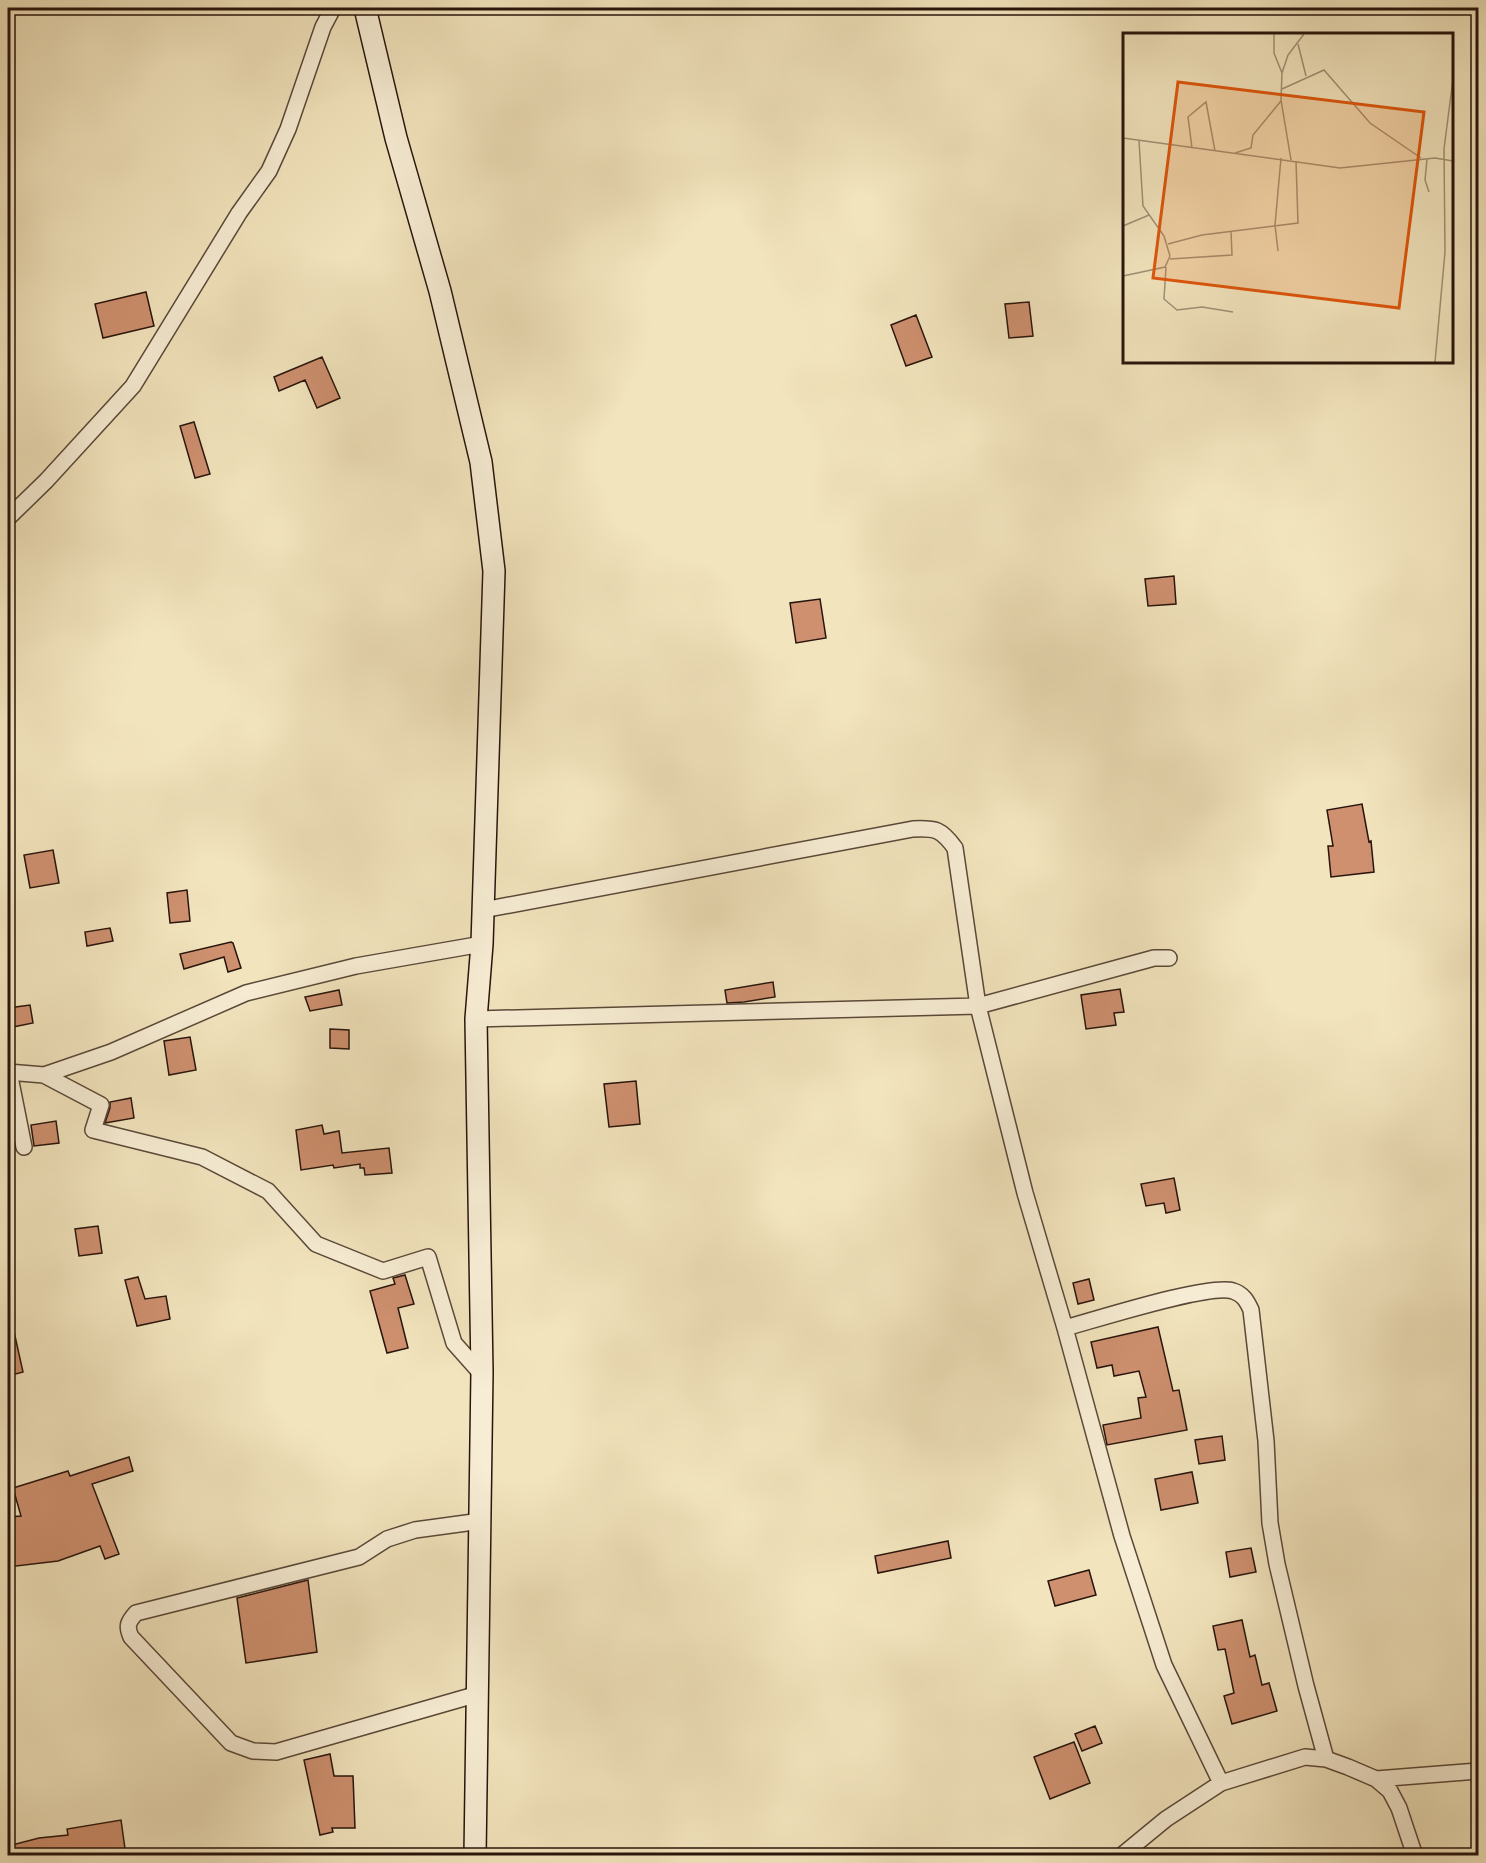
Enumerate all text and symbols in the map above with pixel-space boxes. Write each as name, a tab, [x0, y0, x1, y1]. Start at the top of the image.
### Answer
inset map	[1123, 33, 1453, 363]

